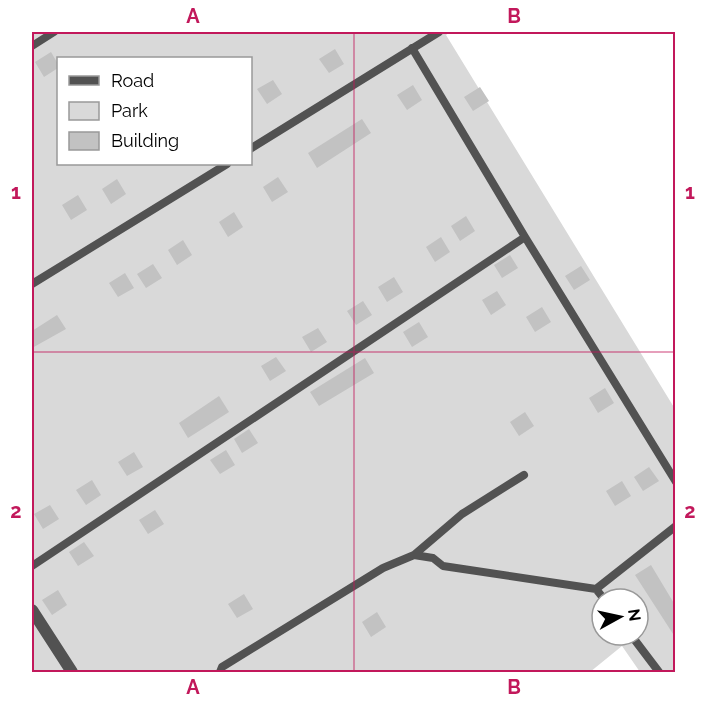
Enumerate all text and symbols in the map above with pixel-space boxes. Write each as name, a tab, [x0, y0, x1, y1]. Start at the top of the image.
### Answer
text: A	[186, 4, 200, 28]
text: B	[507, 4, 521, 28]
legend	[57, 57, 252, 165]
text: Road	[111, 70, 154, 91]
text: Park	[111, 100, 148, 121]
text: Building	[111, 130, 179, 151]
text: 1	[11, 180, 21, 204]
text: 1	[685, 180, 695, 204]
text: 2	[10, 499, 22, 523]
text: 2	[684, 499, 696, 523]
north arrow	[590, 587, 650, 647]
text: N	[624, 608, 645, 622]
text: A	[186, 675, 200, 699]
text: B	[507, 675, 521, 699]

